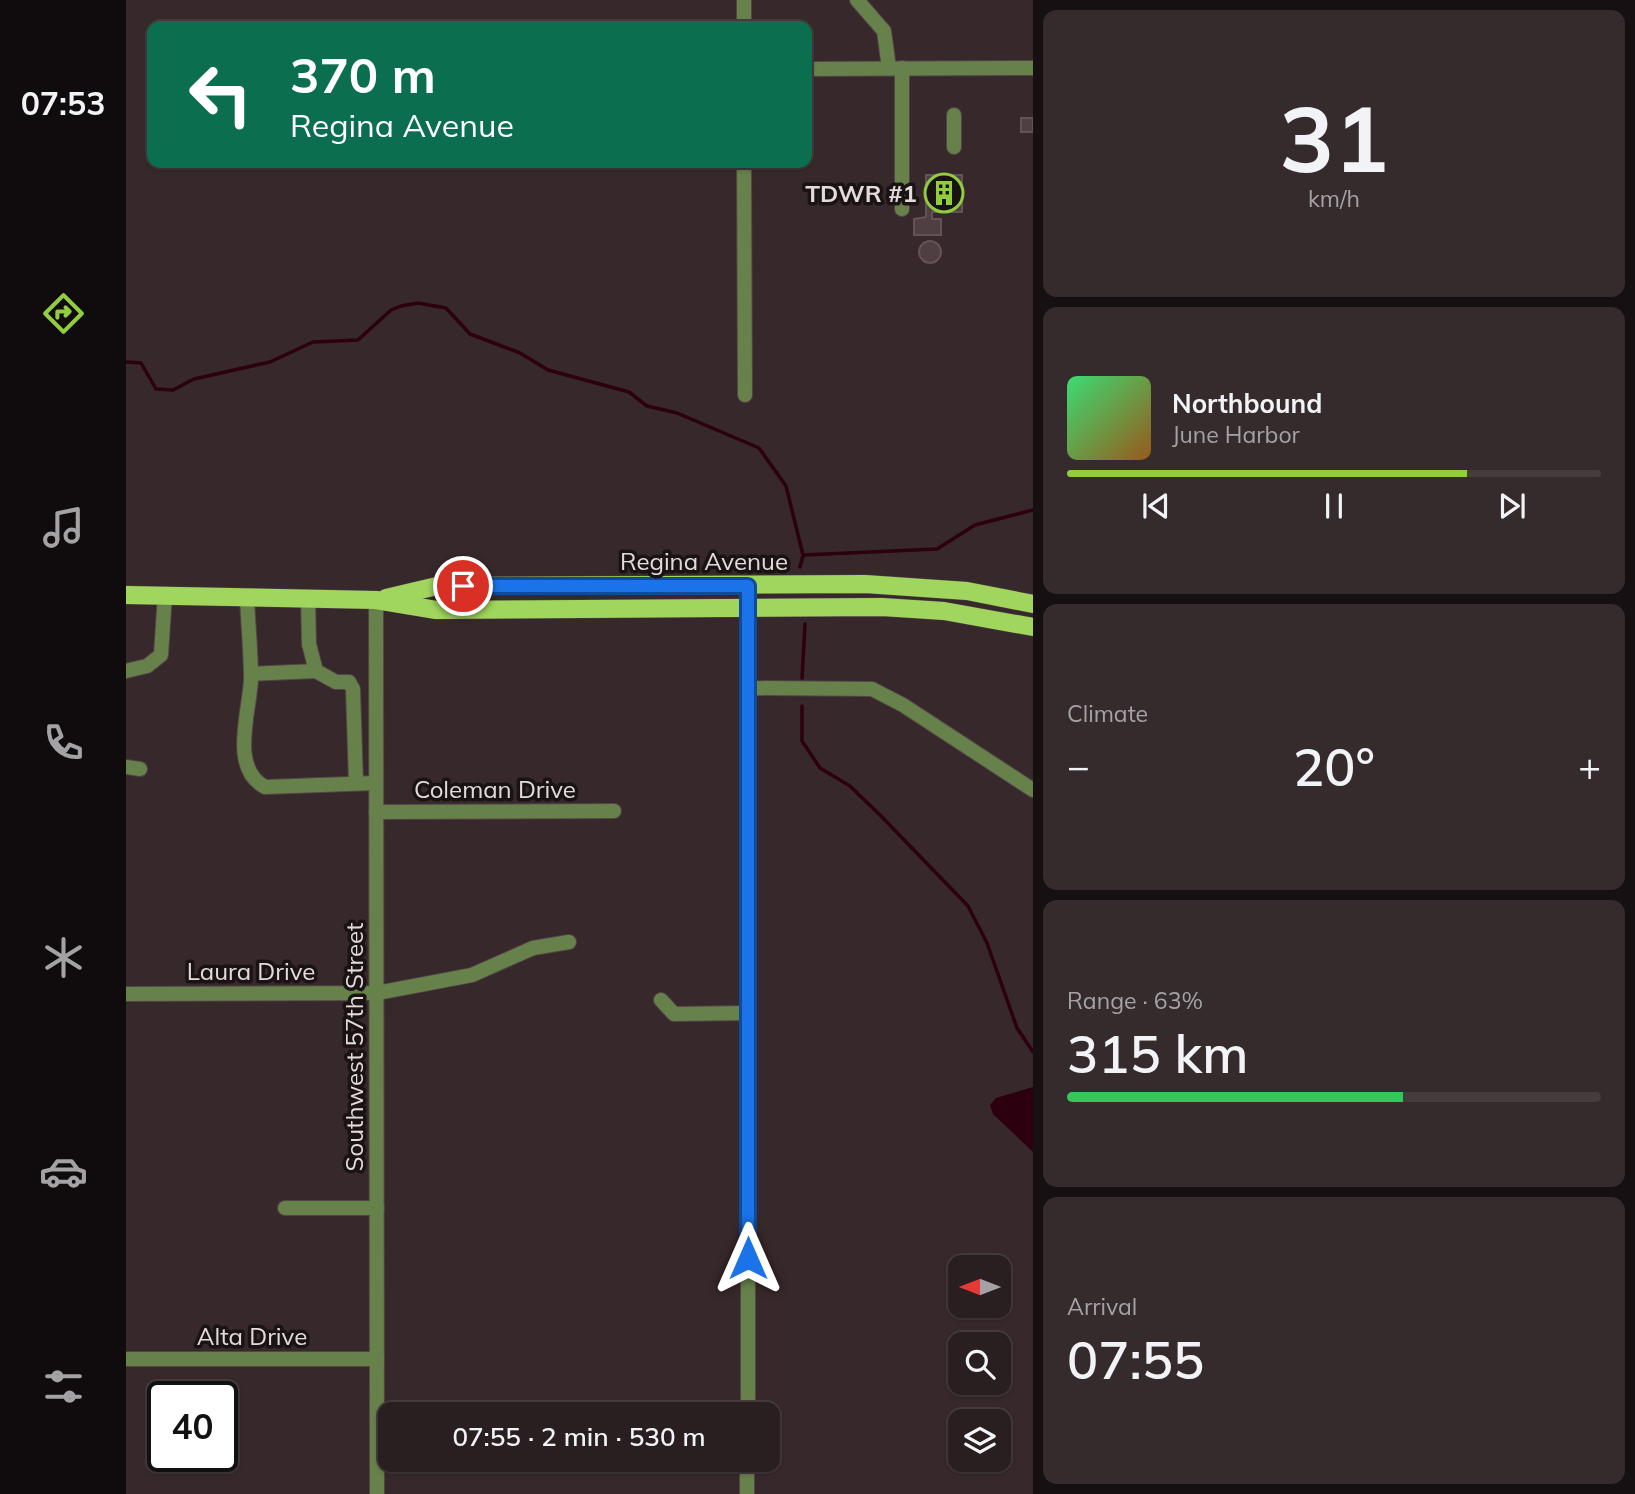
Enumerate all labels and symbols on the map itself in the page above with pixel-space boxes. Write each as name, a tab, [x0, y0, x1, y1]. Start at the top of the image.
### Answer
building icon: TDWR #1	[923, 172, 965, 214]
place label: TDWR #1	[805, 178, 917, 208]
street label: Regina Avenue	[620, 546, 788, 576]
pin	[433, 556, 493, 616]
street label: Coleman Drive	[414, 774, 576, 804]
street label: Southwest 57th Street	[339, 923, 369, 1171]
street label: Laura Drive	[187, 956, 315, 986]
position arrow	[711, 1221, 785, 1295]
north arrow	[948, 1255, 1012, 1318]
street label: Alta Drive	[197, 1321, 307, 1351]
speed limit sign: 40	[147, 1381, 238, 1472]

